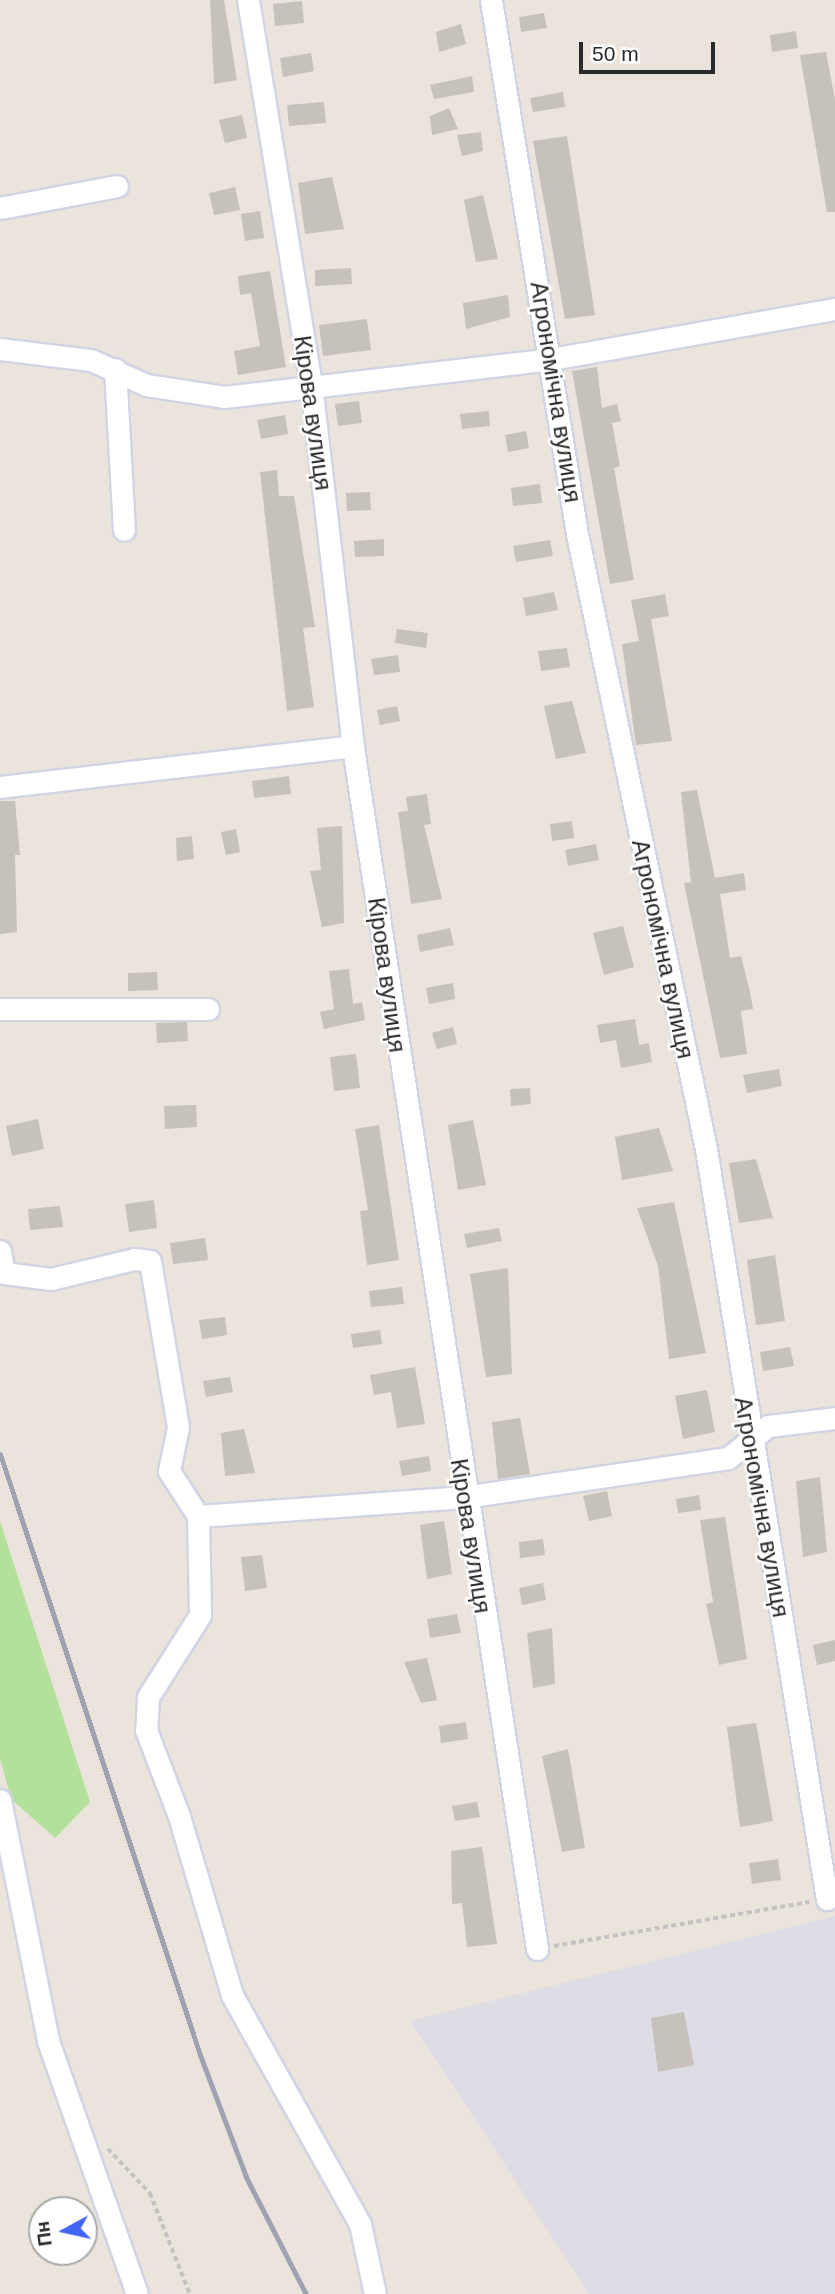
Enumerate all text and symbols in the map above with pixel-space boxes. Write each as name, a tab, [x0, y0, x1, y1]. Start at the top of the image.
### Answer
scale bar	[583, 28, 720, 72]
text: 50 m	[592, 42, 639, 65]
street label: Агрономічна вулиця	[524, 279, 588, 505]
street label: Кірова вулиця	[288, 334, 338, 492]
street label: Агрономічна вулиця	[626, 837, 700, 1061]
street label: Кірова вулиця	[362, 896, 412, 1054]
street label: Агрономічна вулиця	[728, 1394, 796, 1620]
street label: Кірова вулиця	[445, 1457, 497, 1615]
north arrow	[28, 2196, 98, 2266]
text: Пн	[32, 2220, 56, 2248]

